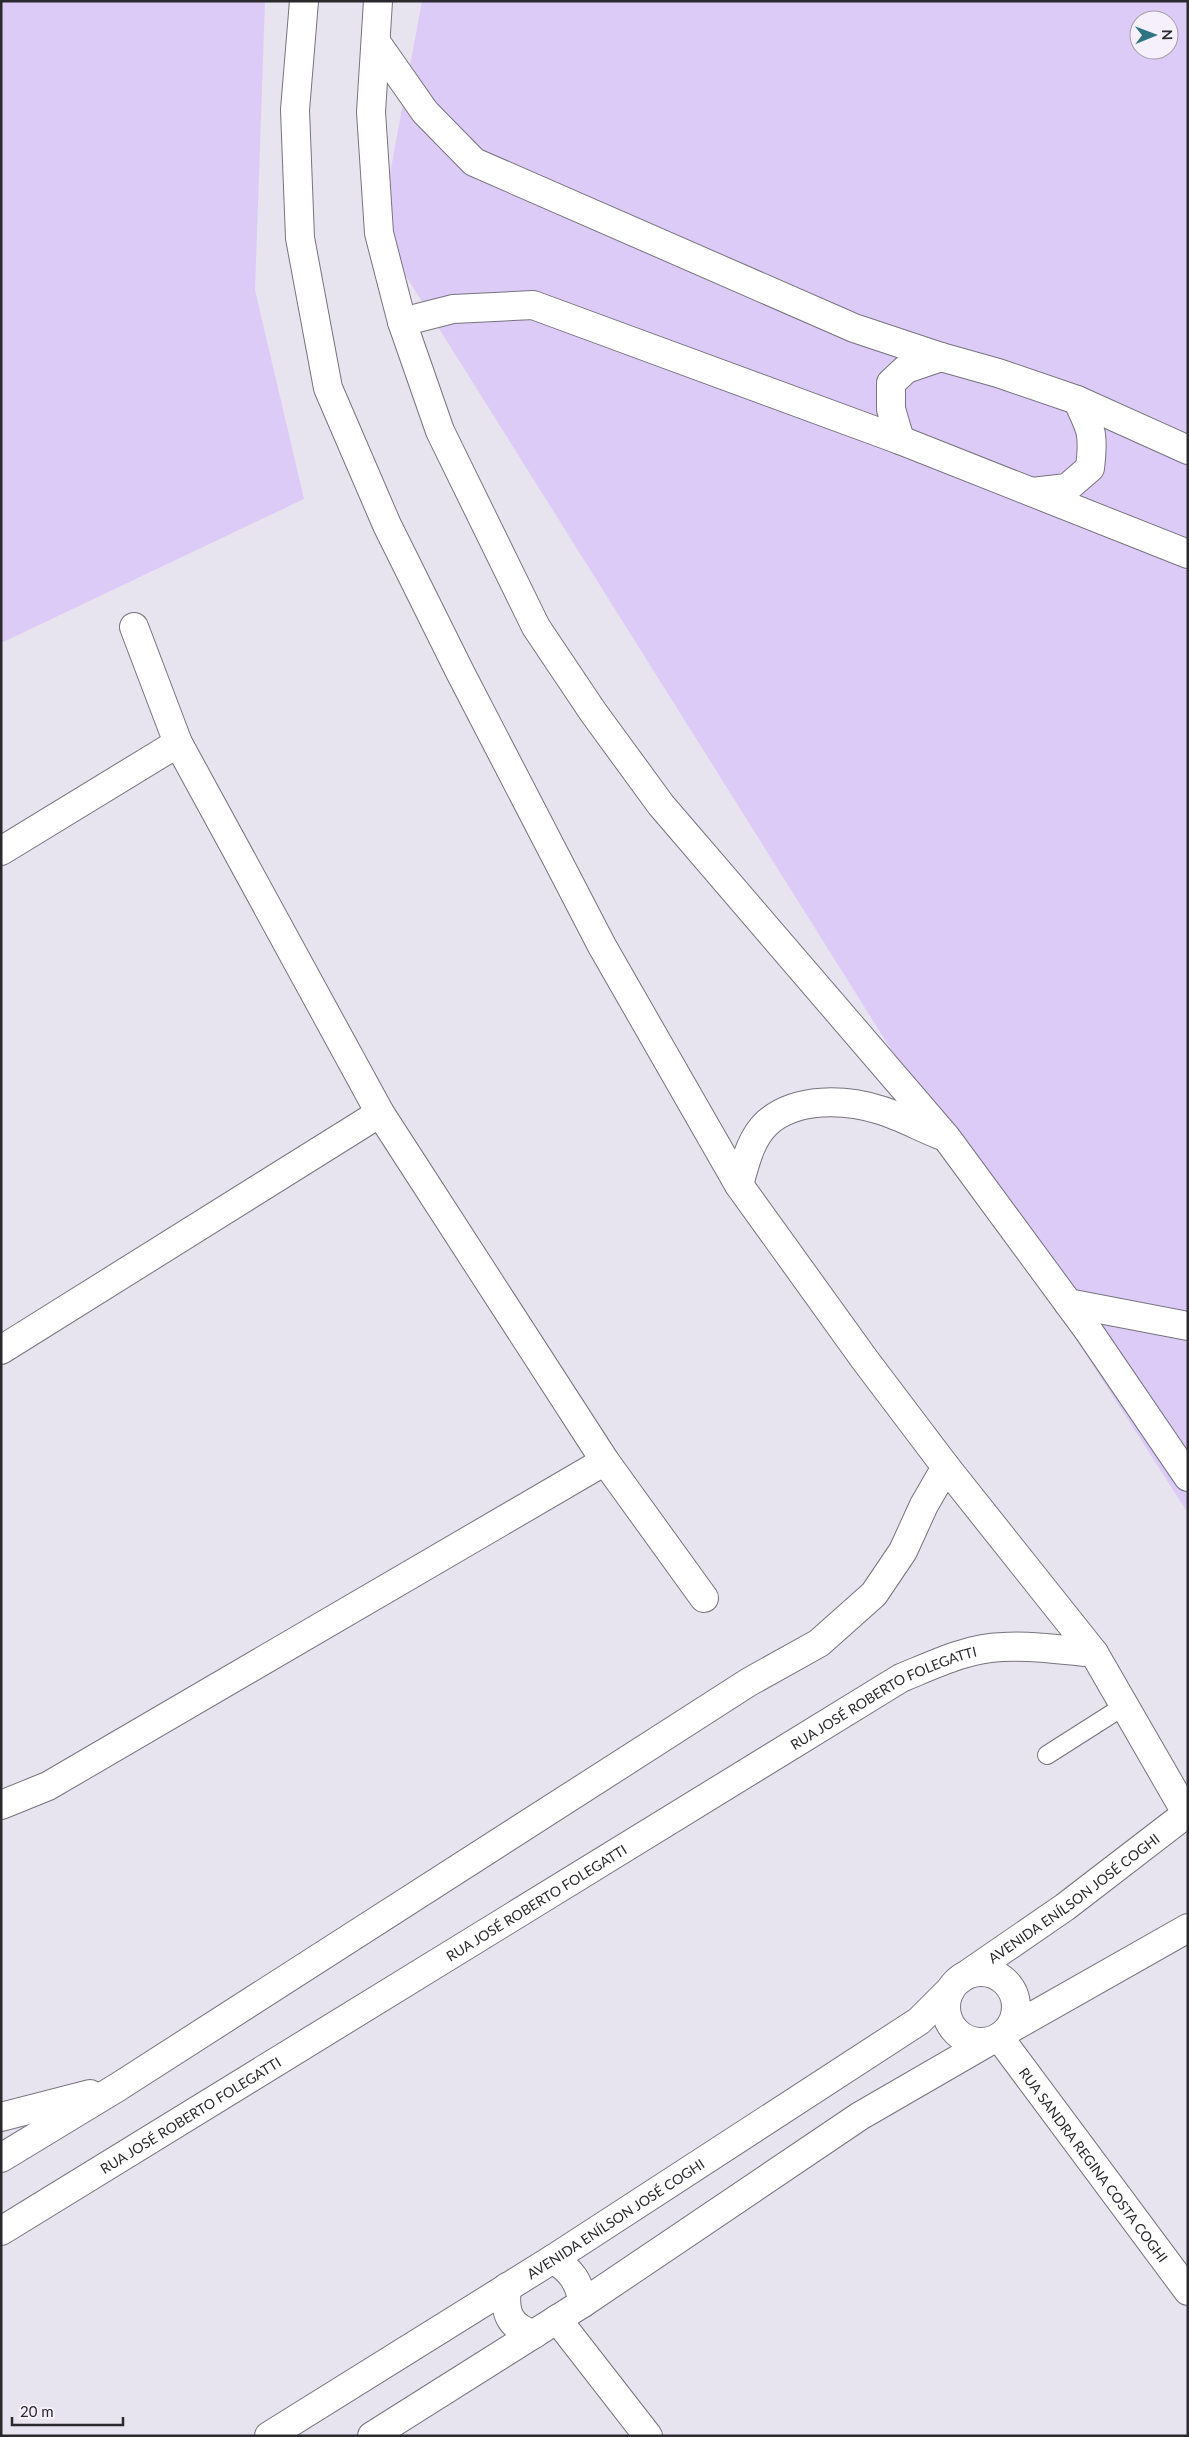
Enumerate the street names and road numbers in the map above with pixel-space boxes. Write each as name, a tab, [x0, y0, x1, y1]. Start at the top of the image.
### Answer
street label: RUA JOSÉ ROBERTO FOLEGATTI	[787, 1642, 978, 1753]
street label: AVENIDA ENÍLSON JOSÉ COGHI	[985, 1829, 1162, 1966]
street label: RUA JOSÉ ROBERTO FOLEGATTI	[443, 1840, 629, 1964]
street label: RUA JOSÉ ROBERTO FOLEGATTI	[97, 2053, 284, 2177]
street label: RUA SANDRA REGINA COSTA COGHI	[1016, 2064, 1172, 2265]
street label: AVENIDA ENÍLSON JOSÉ COGHI	[523, 2155, 707, 2282]

